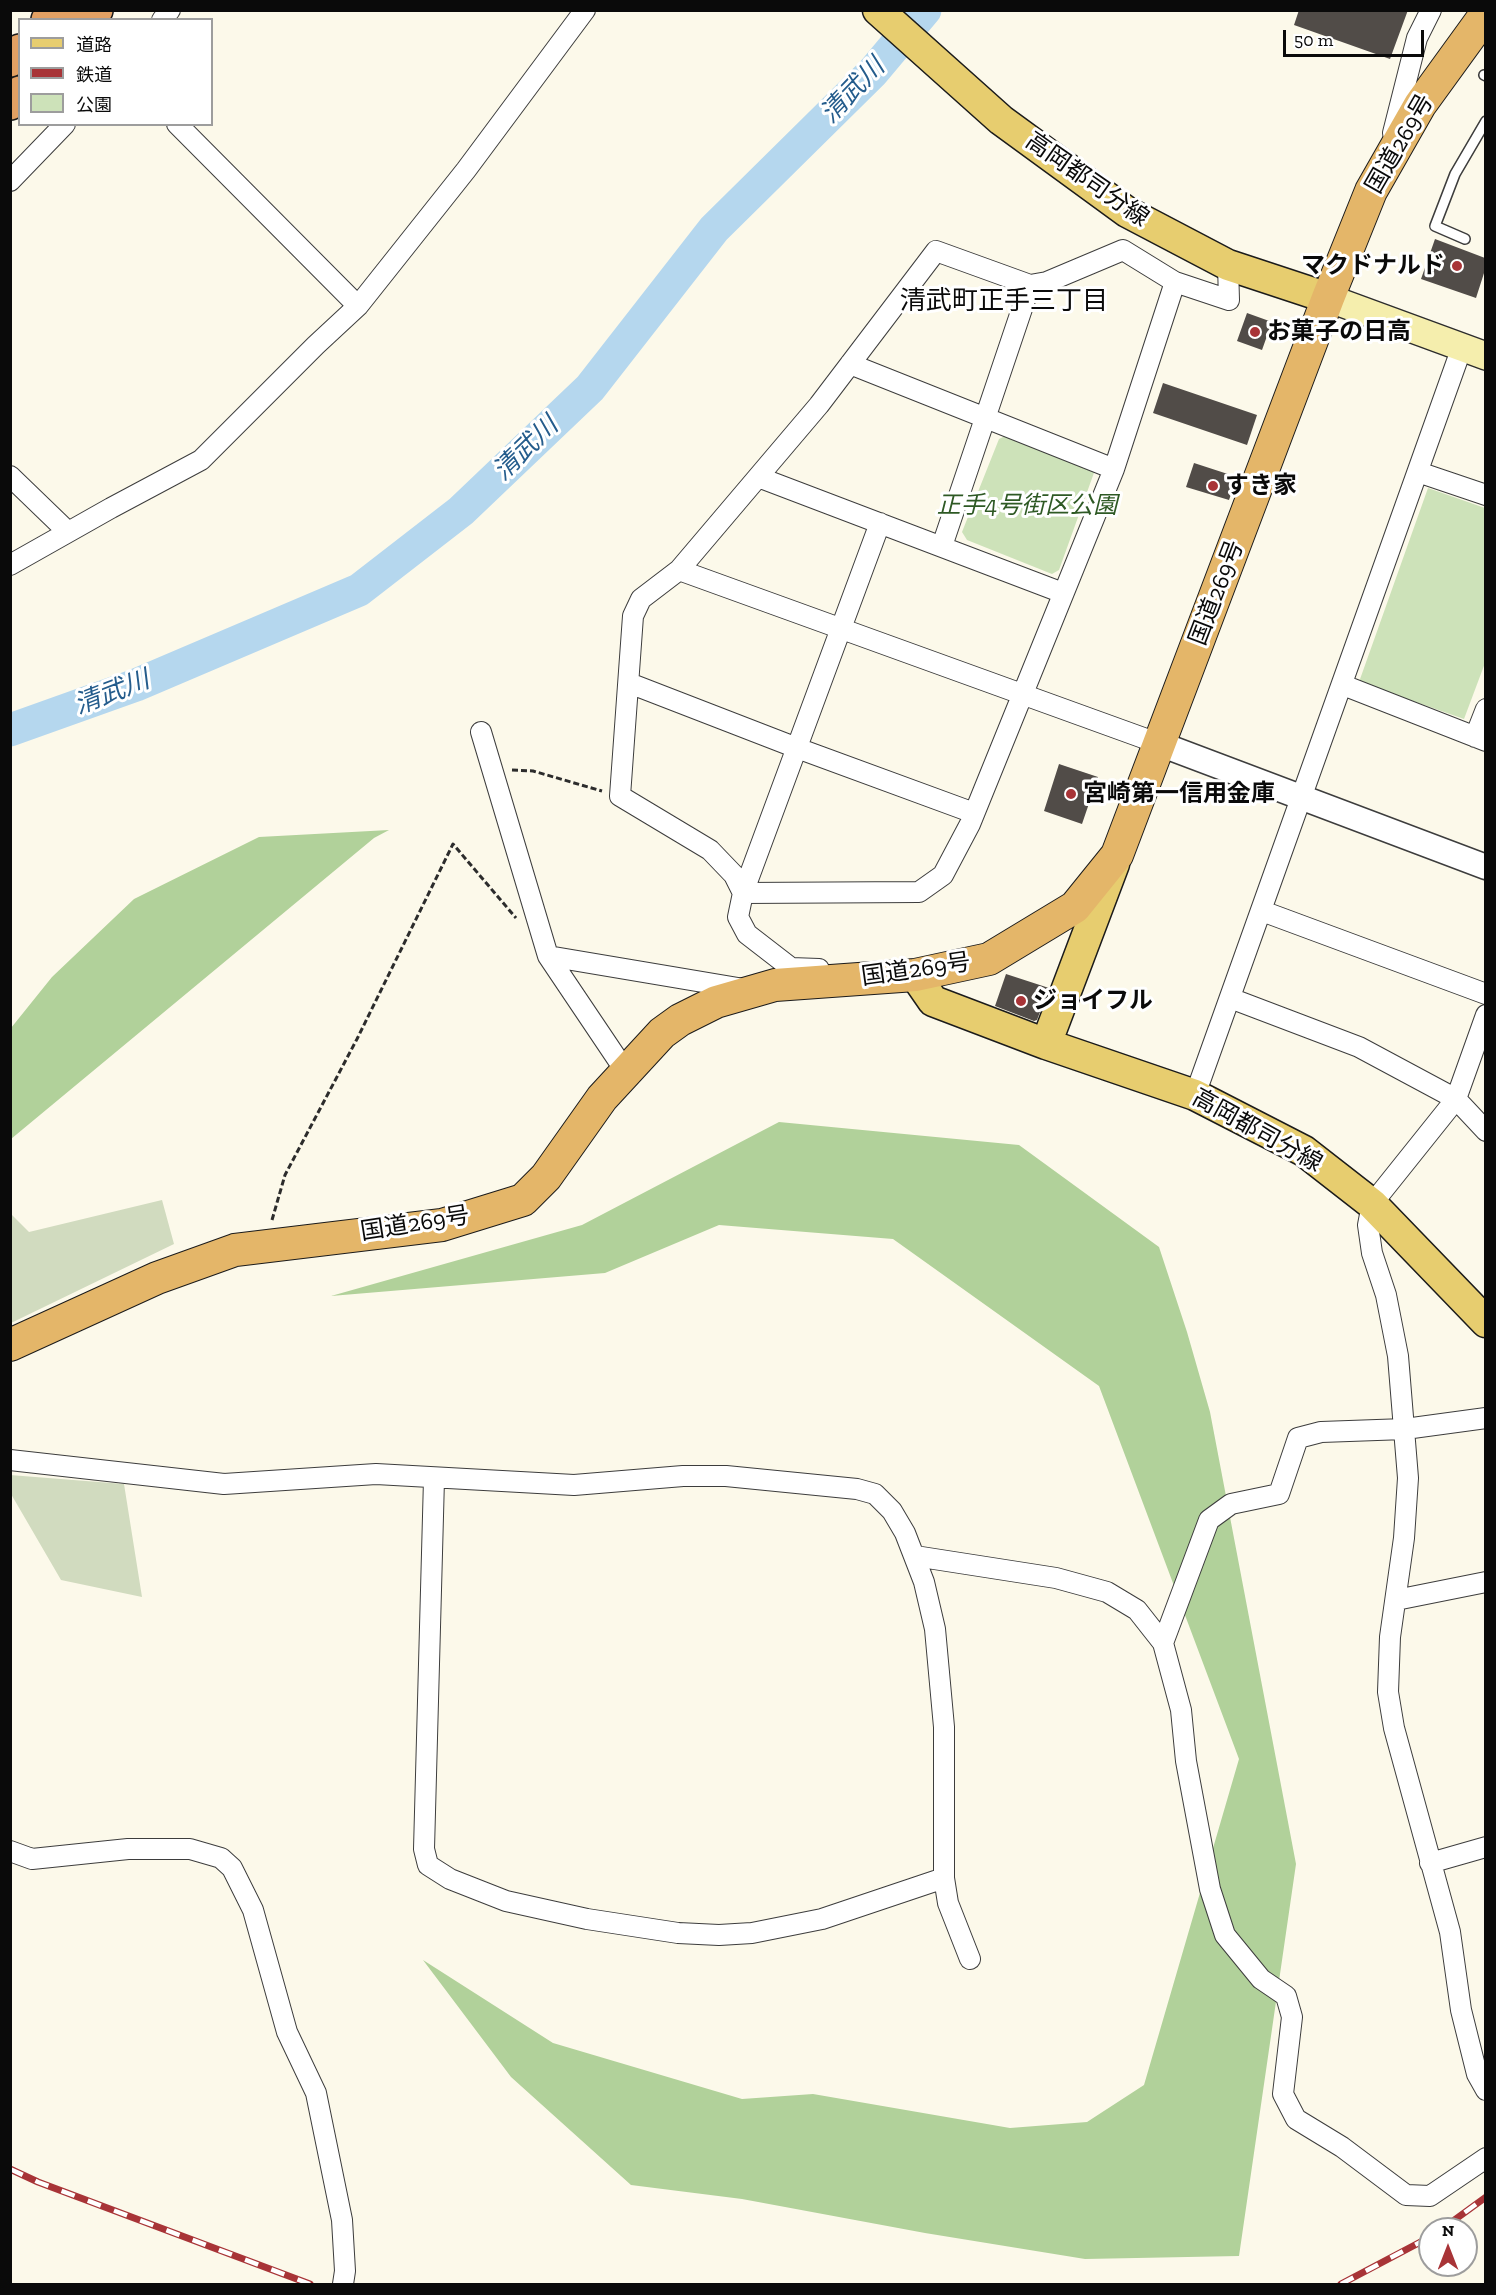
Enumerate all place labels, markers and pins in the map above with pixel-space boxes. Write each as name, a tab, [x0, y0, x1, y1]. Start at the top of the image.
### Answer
place label: マクドナルド	[1301, 252, 1445, 280]
marker: マクドナルド	[1450, 259, 1464, 273]
place label: お菓子の日高	[1267, 318, 1411, 346]
marker: お菓子の日高	[1248, 325, 1262, 339]
place label: すき家	[1225, 472, 1297, 500]
marker: すき家	[1206, 479, 1220, 493]
place label: 宮崎第一信用金庫	[1083, 780, 1275, 808]
marker: 宮崎第一信用金庫	[1064, 787, 1078, 801]
place label: ジョイフル	[1033, 987, 1153, 1015]
marker: ジョイフル	[1014, 994, 1028, 1008]

